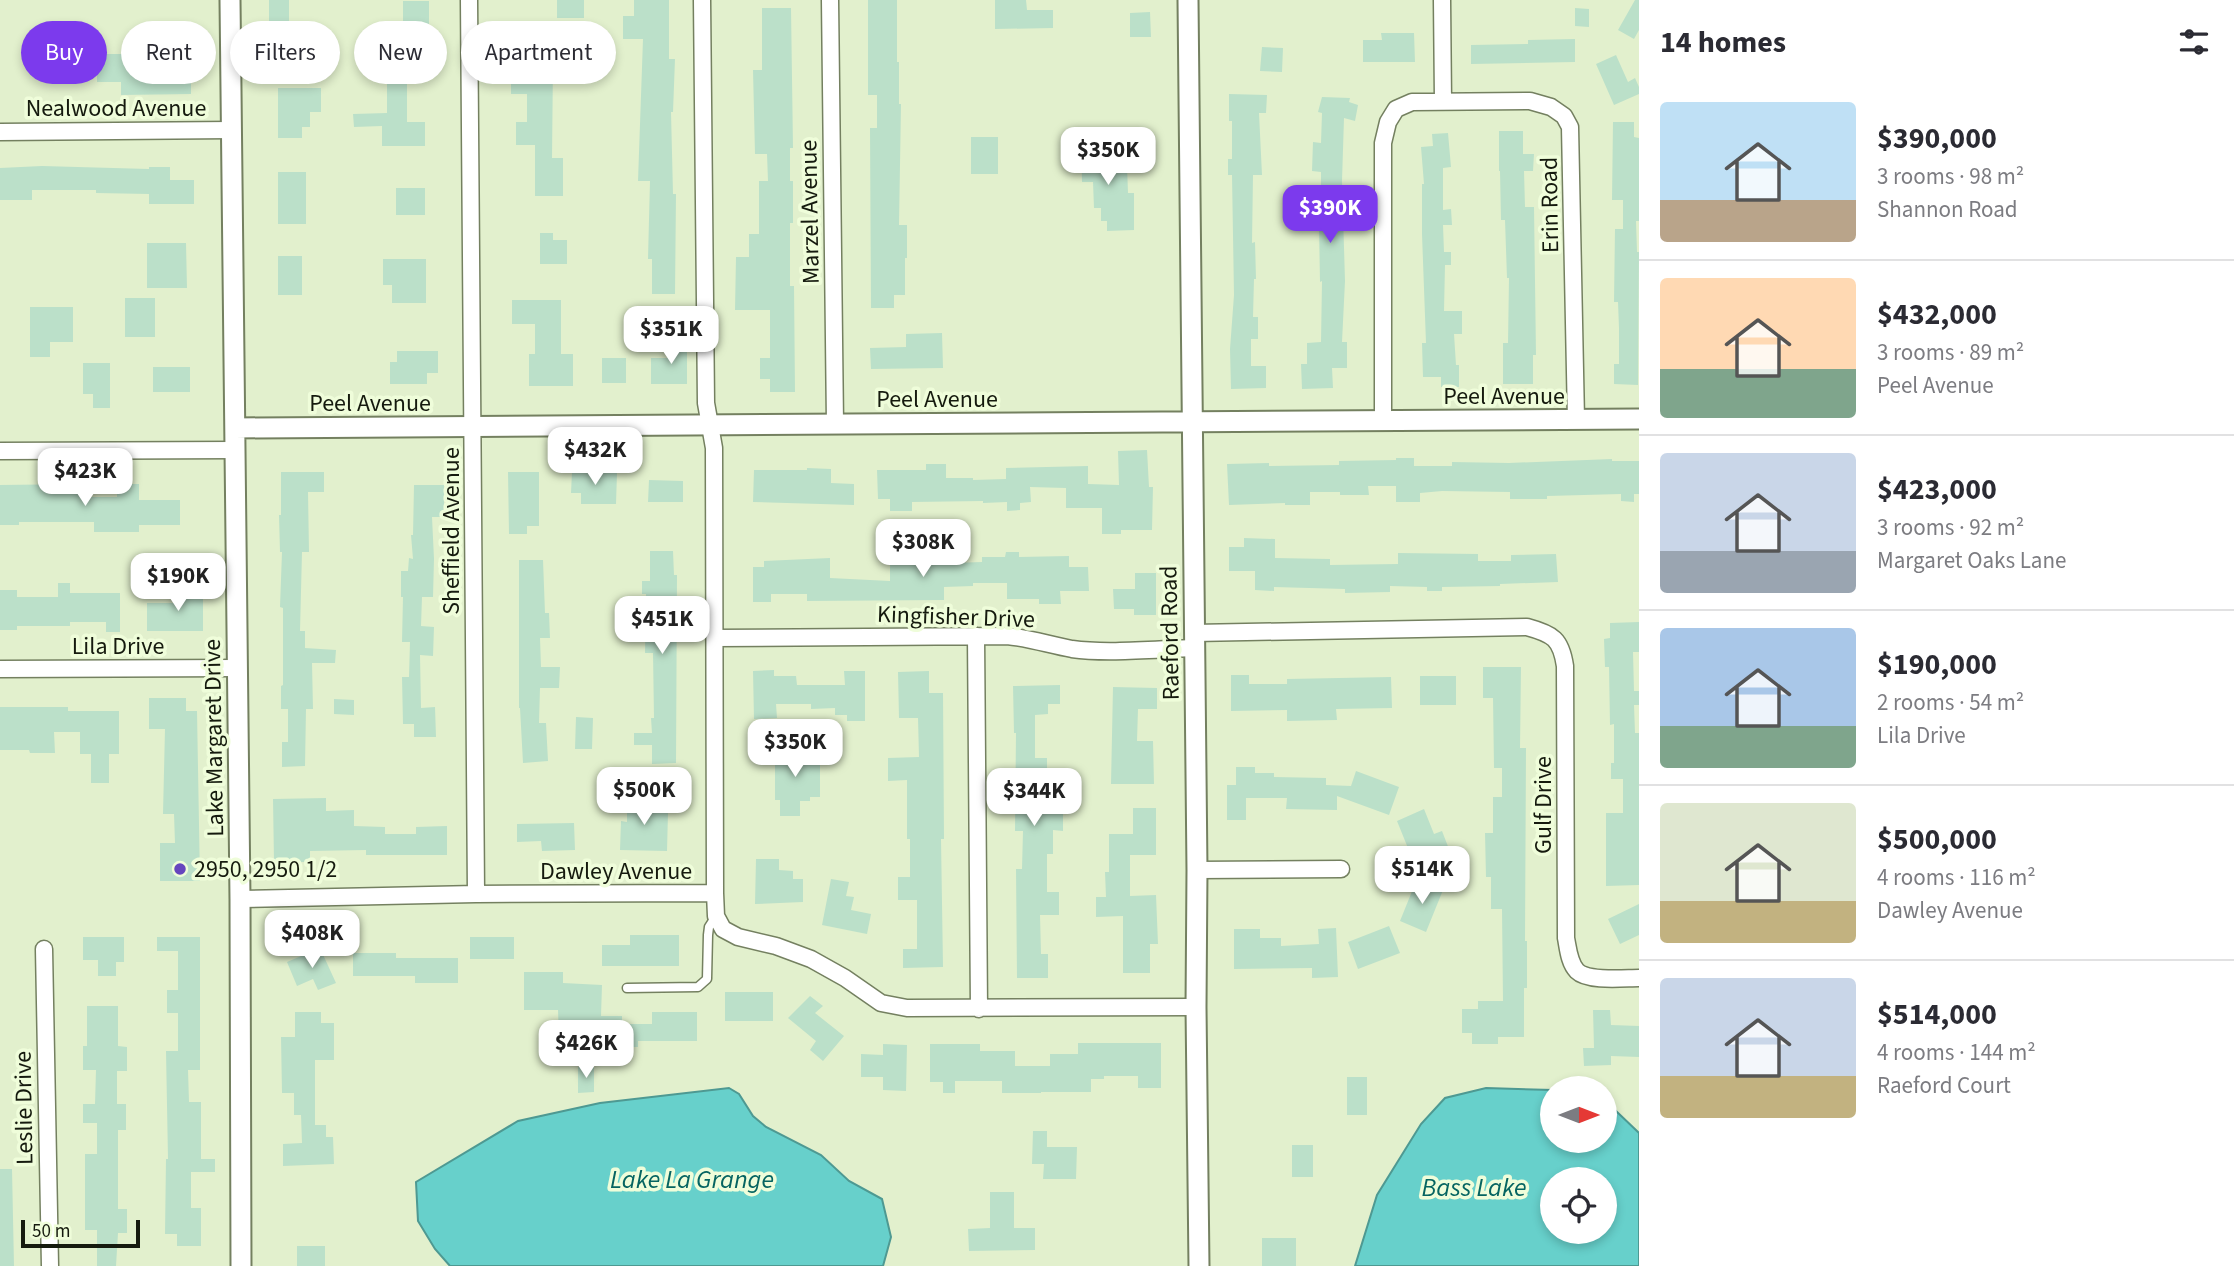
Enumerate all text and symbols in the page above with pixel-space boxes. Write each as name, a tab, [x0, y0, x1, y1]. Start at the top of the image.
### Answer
chip: Buy	[21, 21, 107, 84]
chip: Rent	[121, 21, 216, 84]
chip: Filters	[230, 21, 340, 84]
chip: New	[354, 21, 447, 84]
chip: Apartment	[461, 21, 616, 84]
text: 14 homes	[1660, 21, 1786, 64]
icon: filters	[2175, 23, 2213, 61]
street label: Nealwood Avenue	[26, 91, 206, 126]
text: $390,000	[1877, 117, 1997, 160]
pin: $350K	[1059, 128, 1157, 187]
icon: home	[1716, 130, 1800, 214]
text: $350K	[1077, 133, 1139, 166]
street label: Marzel Avenue	[791, 139, 829, 285]
street label: Erin Road	[1532, 157, 1568, 253]
text: 3 rooms · 98 m²	[1877, 160, 2024, 193]
pin: $390K	[1281, 186, 1379, 245]
text: $390K	[1299, 191, 1361, 224]
text: Shannon Road	[1877, 193, 2018, 226]
text: $432,000	[1877, 293, 1997, 336]
pin: $351K	[622, 306, 720, 366]
icon: home	[1716, 306, 1800, 390]
text: $351K	[640, 312, 702, 345]
text: 3 rooms · 89 m²	[1877, 336, 2024, 369]
text: Peel Avenue	[1877, 369, 1994, 402]
street label: Peel Avenue	[1443, 379, 1565, 414]
street label: Peel Avenue	[876, 382, 998, 417]
street label: Peel Avenue	[309, 386, 431, 421]
pin: $432K	[546, 428, 644, 487]
text: $432K	[564, 433, 626, 466]
street label: Sheffield Avenue	[434, 447, 469, 615]
pin: $423K	[36, 448, 134, 508]
text: $423K	[54, 454, 116, 487]
text: $423,000	[1877, 468, 1997, 511]
icon: home	[1716, 481, 1800, 565]
text: 3 rooms · 92 m²	[1877, 511, 2024, 544]
pin: $308K	[874, 520, 972, 579]
text: $308K	[892, 525, 954, 558]
text: Margaret Oaks Lane	[1877, 544, 2066, 577]
pin: $190K	[129, 554, 227, 613]
text: $190K	[147, 559, 209, 592]
street label: Raeford Road	[1151, 565, 1189, 701]
pin: $451K	[613, 596, 711, 656]
street label: Kingfisher Drive	[876, 597, 1036, 637]
text: $451K	[631, 602, 693, 635]
street label: Lila Drive	[72, 629, 164, 664]
street label: Lake Margaret Drive	[195, 639, 233, 837]
text: $190,000	[1877, 643, 1997, 686]
icon: home	[1716, 656, 1800, 740]
text: 2 rooms · 54 m²	[1877, 686, 2024, 719]
text: Lila Drive	[1877, 719, 1966, 752]
pin: $350K	[746, 720, 844, 779]
text: $350K	[764, 725, 826, 758]
street label: Gulf Drive	[1526, 756, 1561, 854]
pin: $500K	[595, 768, 693, 827]
pin: $344K	[985, 768, 1083, 828]
text: $500K	[613, 773, 675, 806]
text: $344K	[1003, 774, 1065, 807]
text: $500,000	[1877, 818, 1997, 861]
icon: home	[1716, 831, 1800, 915]
pin: $514K	[1373, 846, 1471, 906]
place label: 2950, 2950 1/2	[194, 852, 337, 887]
text: $514K	[1391, 852, 1453, 885]
street label: Dawley Avenue	[540, 854, 692, 889]
marker: 2950, 2950 1/2	[172, 861, 188, 877]
text: 4 rooms · 116 m²	[1877, 861, 2036, 894]
text: Dawley Avenue	[1877, 894, 2023, 927]
pin: $408K	[263, 911, 361, 970]
text: $408K	[281, 916, 343, 949]
text: $514,000	[1877, 993, 1997, 1036]
icon: home	[1716, 1006, 1800, 1090]
pin: $426K	[537, 1020, 635, 1080]
text: $426K	[555, 1026, 617, 1059]
text: 4 rooms · 144 m²	[1877, 1036, 2036, 1069]
street label: Leslie Drive	[6, 1051, 42, 1165]
text: Raeford Court	[1877, 1069, 2011, 1102]
north arrow	[1540, 1076, 1617, 1153]
map controls	[1540, 1076, 1617, 1244]
water label: Lake La Grange	[610, 1161, 774, 1198]
button: locate	[1540, 1167, 1617, 1244]
water label: Bass Lake	[1422, 1169, 1526, 1206]
scale bar	[21, 1217, 140, 1249]
text: 50 m	[32, 1218, 70, 1245]

